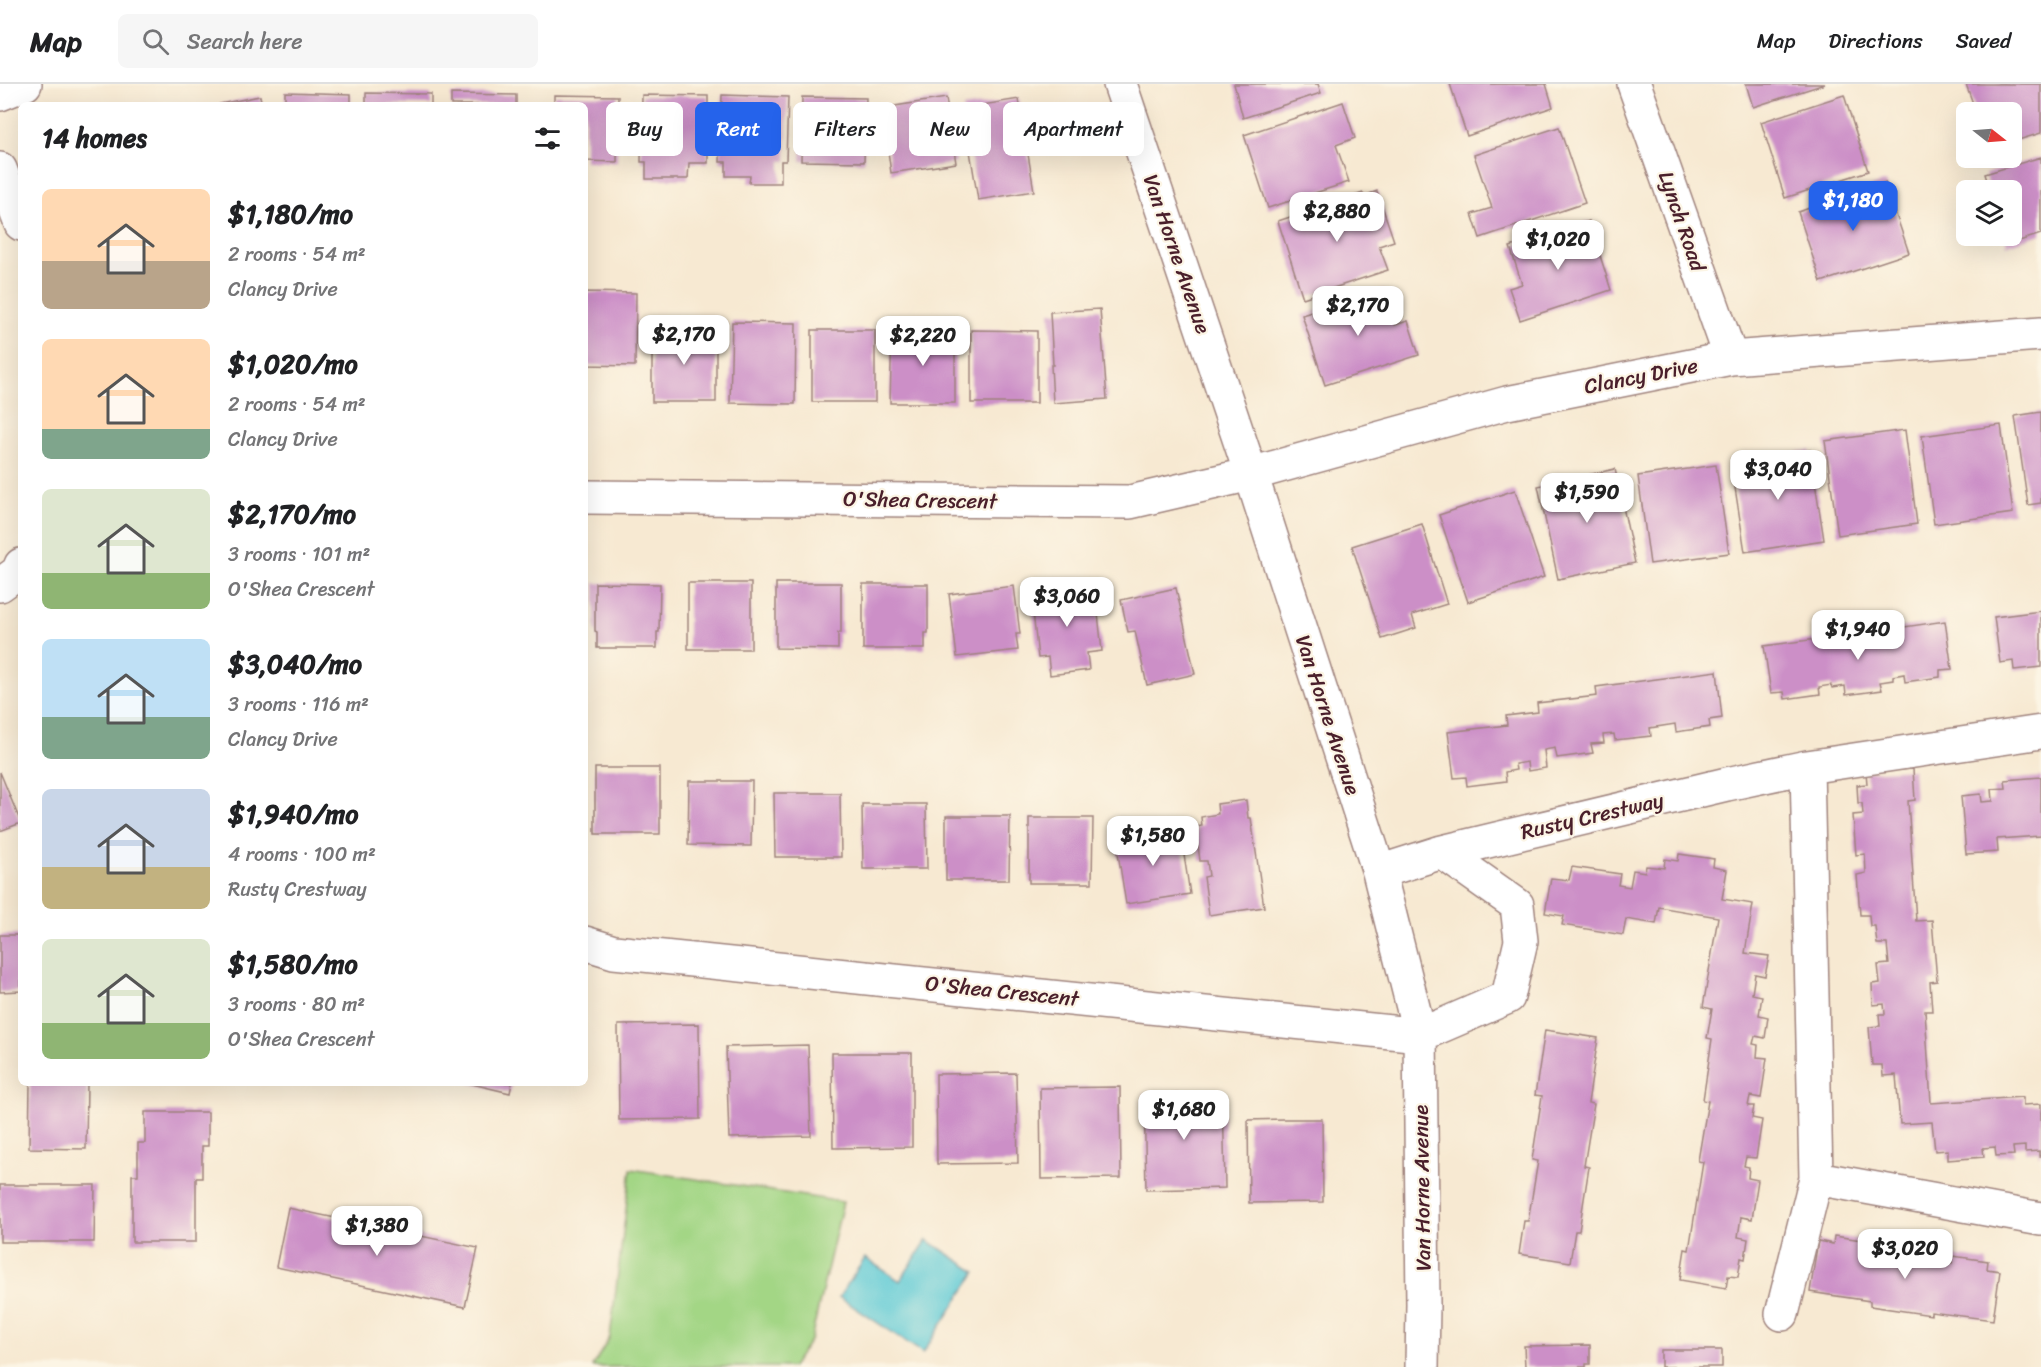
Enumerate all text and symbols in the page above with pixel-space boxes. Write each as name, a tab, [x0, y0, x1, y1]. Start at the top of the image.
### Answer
search box	[118, 14, 538, 68]
text: Map	[30, 17, 82, 66]
text: Search here	[187, 22, 303, 61]
text: Map	[1757, 22, 1795, 60]
text: Directions	[1828, 22, 1923, 60]
text: Saved	[1956, 22, 2011, 60]
icon: search	[139, 25, 172, 58]
chip: Buy	[606, 102, 683, 156]
chip: Rent	[695, 102, 781, 156]
chip: Filters	[793, 102, 897, 156]
chip: New	[909, 102, 991, 156]
chip: Apartment	[1003, 102, 1144, 156]
north arrow	[1956, 102, 2022, 168]
map controls	[1956, 102, 2022, 246]
text: 14 homes	[42, 115, 147, 161]
icon: filters	[531, 122, 564, 155]
street label: Lynch Road	[1647, 166, 1718, 278]
street label: Van Horne Avenue	[1132, 169, 1222, 339]
button: layers	[1956, 180, 2022, 246]
pin: $1,180	[1804, 181, 1902, 232]
text: $1,180	[1823, 183, 1883, 218]
text: $1,180/mo	[228, 191, 353, 237]
pin: $2,880	[1288, 192, 1386, 243]
text: $2,880	[1303, 194, 1371, 229]
icon: home	[90, 213, 162, 285]
pin: $1,020	[1509, 220, 1607, 271]
text: $1,020	[1526, 222, 1590, 257]
text: 2 rooms · 54 m²	[228, 237, 366, 272]
text: Clancy Drive	[228, 272, 338, 307]
pin: $2,170	[1309, 286, 1407, 337]
text: $2,170	[1326, 288, 1390, 323]
pin: $2,170	[635, 315, 733, 366]
pin: $2,220	[874, 316, 972, 367]
text: $2,170	[652, 317, 716, 352]
text: $2,220	[890, 318, 956, 353]
text: $1,020/mo	[228, 341, 358, 387]
street label: Clancy Drive	[1581, 346, 1701, 406]
icon: home	[90, 363, 162, 435]
text: 2 rooms · 54 m²	[228, 387, 366, 422]
text: Clancy Drive	[228, 422, 338, 457]
pin: $3,040	[1729, 450, 1827, 501]
text: $3,040	[1744, 452, 1812, 487]
pin: $1,590	[1538, 473, 1636, 524]
text: $1,590	[1555, 475, 1619, 510]
street label: O'Shea Crescent	[843, 480, 999, 520]
text: $2,170/mo	[228, 491, 356, 537]
icon: home	[90, 513, 162, 585]
text: 3 rooms · 101 m²	[228, 537, 370, 572]
text: O'Shea Crescent	[228, 572, 375, 607]
pin: $3,060	[1018, 577, 1116, 628]
text: $3,060	[1034, 579, 1100, 614]
pin: $1,940	[1809, 610, 1907, 661]
text: $1,940	[1826, 612, 1890, 647]
street label: Van Horne Avenue	[1284, 630, 1372, 800]
text: $3,040/mo	[228, 641, 362, 687]
icon: home	[90, 663, 162, 735]
text: 3 rooms · 116 m²	[228, 687, 369, 722]
text: Clancy Drive	[228, 722, 338, 757]
street label: Rusty Crestway	[1517, 781, 1667, 851]
text: $1,940/mo	[228, 791, 358, 837]
icon: home	[90, 813, 162, 885]
pin: $1,580	[1104, 816, 1202, 867]
text: $1,580	[1121, 818, 1185, 853]
text: 4 rooms · 100 m²	[228, 837, 376, 872]
text: Rusty Crestway	[228, 872, 367, 907]
text: $1,580/mo	[228, 941, 358, 987]
icon: home	[90, 963, 162, 1035]
street label: O'Shea Crescent	[923, 964, 1082, 1018]
text: 3 rooms · 80 m²	[228, 987, 365, 1022]
text: O'Shea Crescent	[228, 1022, 375, 1057]
pin: $1,680	[1135, 1090, 1233, 1141]
text: $1,680	[1152, 1092, 1216, 1127]
street label: Van Horne Avenue	[1402, 1104, 1442, 1272]
pin: $1,380	[328, 1206, 426, 1257]
text: $1,380	[345, 1208, 409, 1243]
pin: $3,020	[1856, 1229, 1954, 1280]
text: $3,020	[1872, 1231, 1938, 1266]

